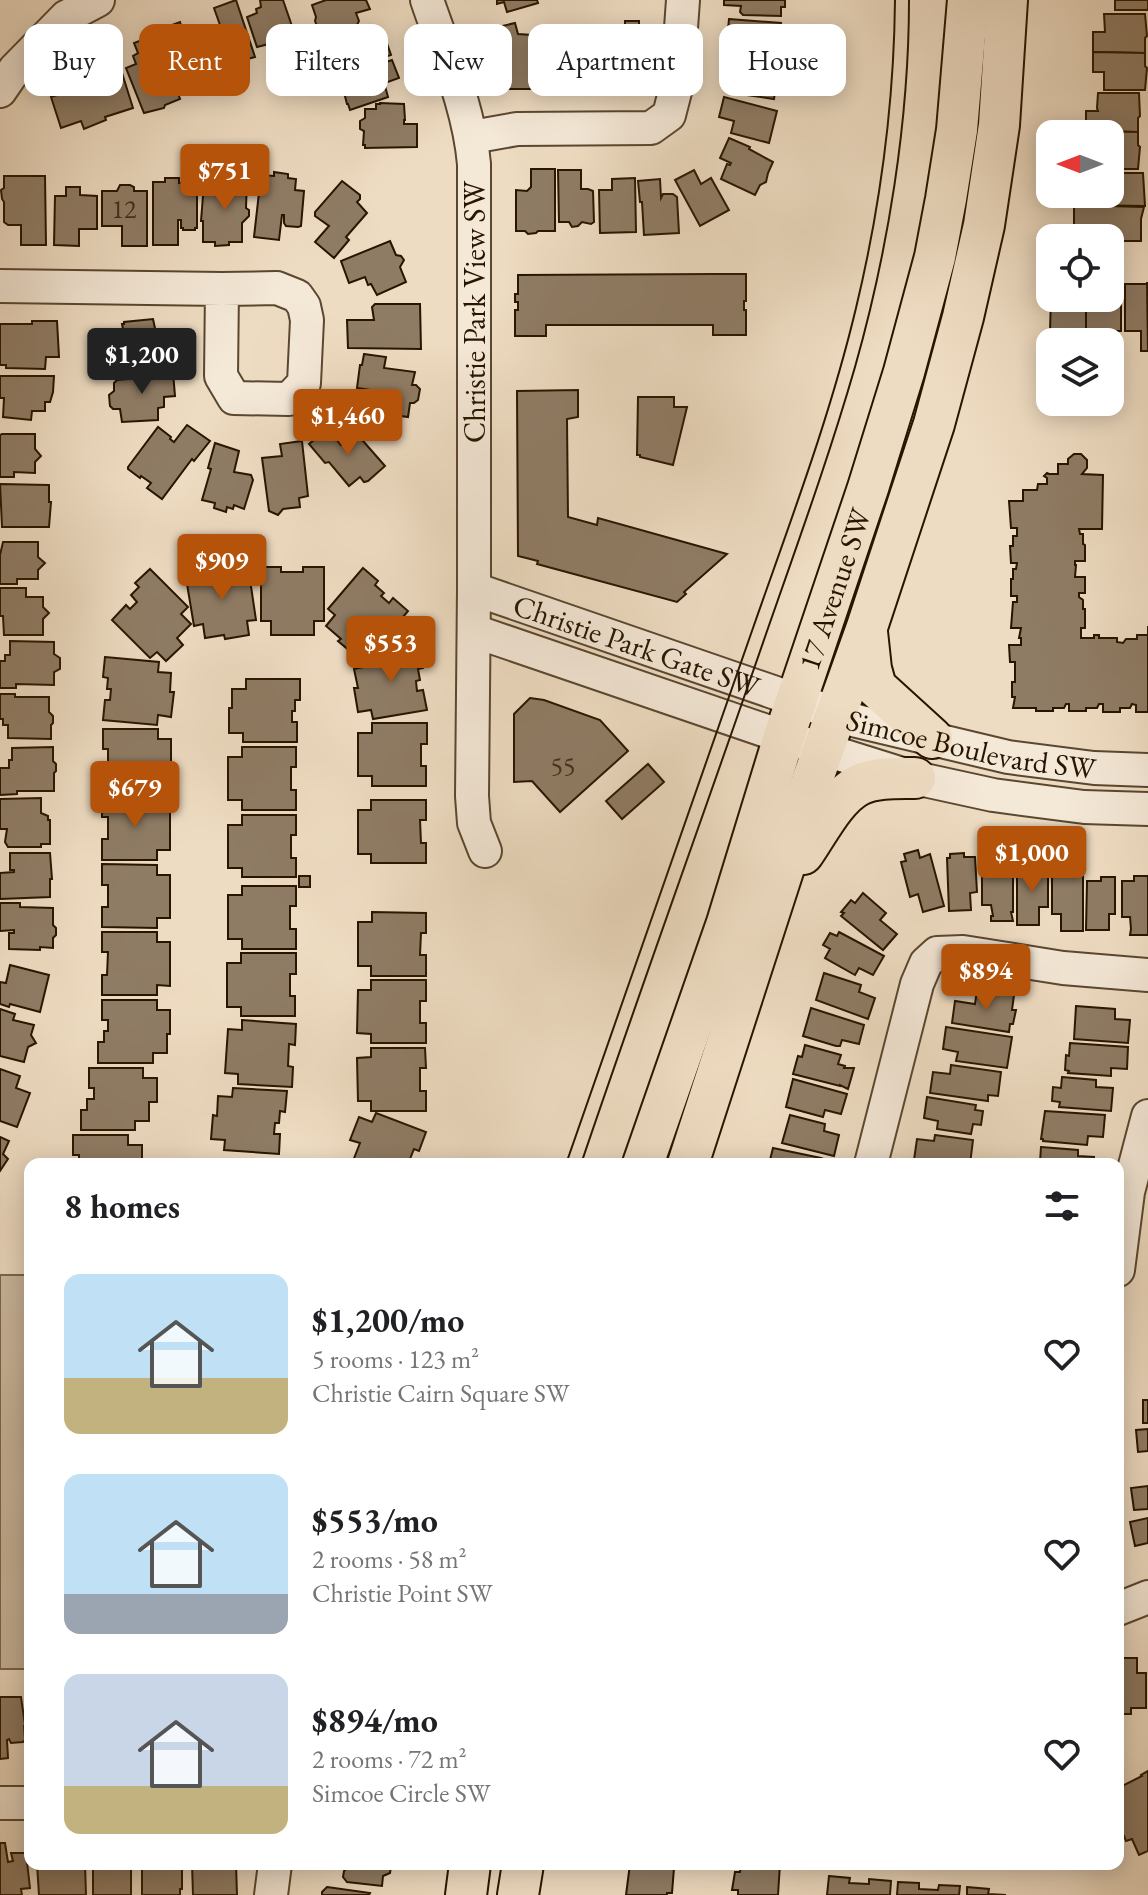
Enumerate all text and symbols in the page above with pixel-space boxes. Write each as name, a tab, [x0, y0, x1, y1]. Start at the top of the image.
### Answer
chip: Buy	[24, 24, 123, 96]
chip: Rent	[139, 24, 250, 96]
chip: Filters	[266, 24, 388, 96]
chip: New	[404, 24, 512, 96]
chip: Apartment	[528, 24, 703, 96]
chip: House	[719, 24, 846, 96]
north arrow	[1036, 120, 1124, 208]
map controls	[1036, 120, 1124, 416]
pin: $751	[178, 144, 272, 212]
text: $751	[198, 153, 252, 187]
street label: Christie Park View SW	[455, 180, 494, 443]
house number: 12	[112, 192, 137, 226]
button: locate	[1036, 224, 1124, 312]
pin: $1,200	[77, 328, 207, 396]
button: layers	[1036, 328, 1124, 416]
text: $1,200	[105, 337, 179, 371]
pin: $1,460	[283, 389, 413, 457]
text: $1,460	[311, 398, 385, 432]
street label: 17 Avenue SW	[789, 502, 879, 675]
pin: $909	[175, 534, 269, 602]
text: $909	[195, 543, 249, 577]
street label: Christie Park Gate SW	[508, 585, 765, 706]
pin: $553	[344, 616, 438, 684]
text: $553	[364, 625, 418, 659]
street label: Simcoe Boulevard SW	[841, 699, 1099, 788]
house number: 55	[551, 749, 575, 783]
pin: $679	[88, 761, 182, 829]
text: $679	[108, 770, 162, 804]
pin: $1,000	[967, 826, 1097, 894]
text: $1,000	[995, 835, 1069, 869]
pin: $894	[939, 944, 1033, 1012]
text: $894	[959, 953, 1013, 987]
text: 8 homes	[64, 1184, 180, 1228]
icon: filters	[1040, 1184, 1084, 1228]
text: $1,200/mo	[312, 1298, 464, 1342]
icon: home	[128, 1306, 224, 1402]
icon: heart	[1040, 1332, 1084, 1376]
text: 5 rooms · 123 m²	[312, 1342, 479, 1376]
text: Christie Cairn Square SW	[312, 1376, 570, 1410]
text: $553/mo	[312, 1498, 438, 1542]
icon: home	[128, 1506, 224, 1602]
icon: heart	[1040, 1532, 1084, 1576]
text: 2 rooms · 58 m²	[312, 1542, 467, 1576]
text: Christie Point SW	[312, 1576, 492, 1610]
text: $894/mo	[312, 1698, 438, 1742]
icon: home	[128, 1706, 224, 1802]
icon: heart	[1040, 1732, 1084, 1776]
text: 2 rooms · 72 m²	[312, 1742, 467, 1776]
text: Simcoe Circle SW	[312, 1776, 491, 1810]

